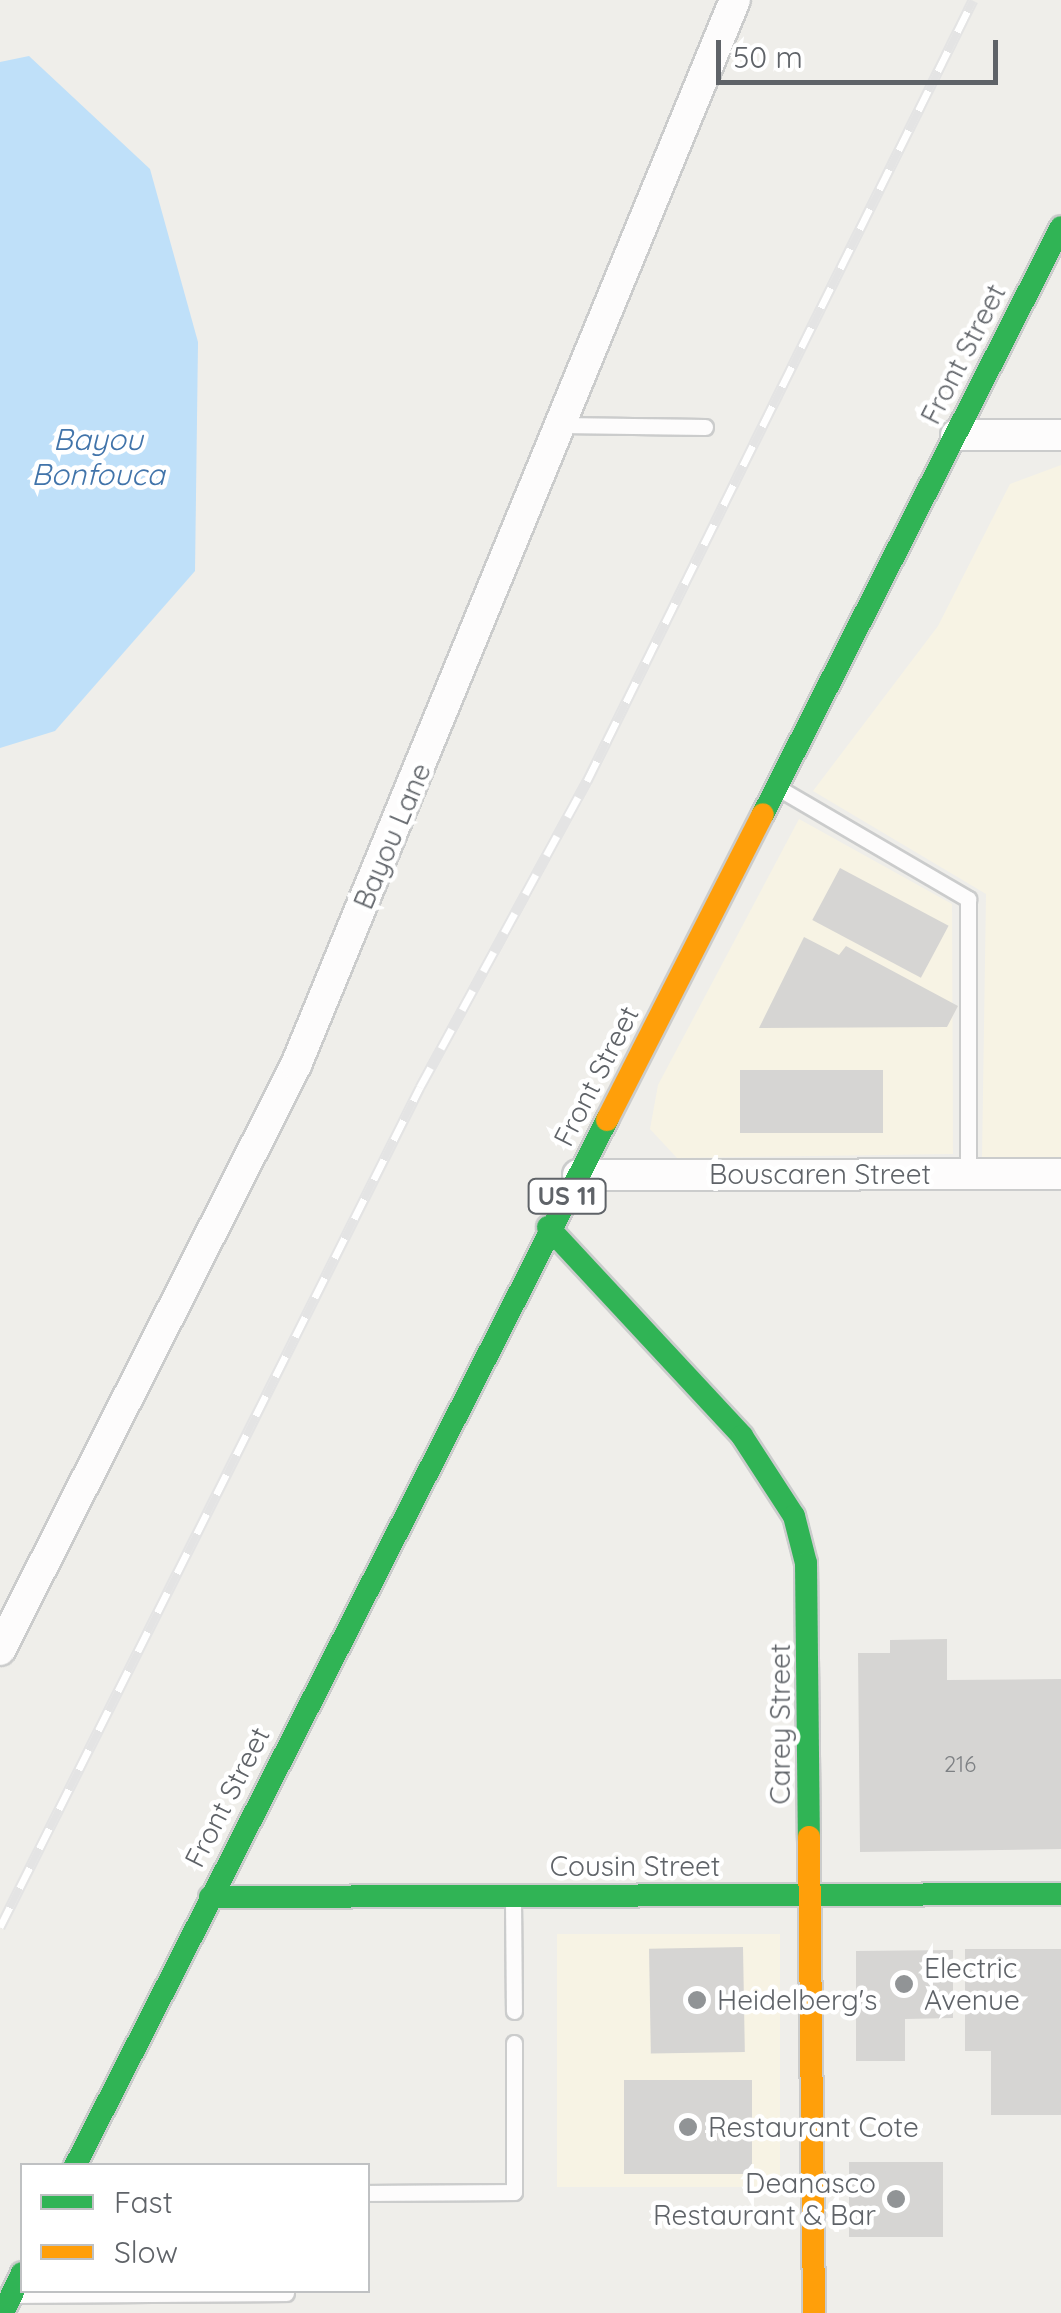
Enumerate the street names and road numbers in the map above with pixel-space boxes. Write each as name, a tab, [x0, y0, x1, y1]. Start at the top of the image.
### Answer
street label: Front Street	[913, 278, 1013, 430]
street label: Bayou Lane	[346, 758, 438, 914]
street label: Front Street	[546, 1000, 646, 1152]
street label: Bouscaren Street	[709, 1157, 931, 1191]
road number: US 11	[527, 1176, 607, 1216]
street label: Carey Street	[763, 1643, 797, 1805]
street label: Front Street	[177, 1721, 277, 1873]
street label: Cousin Street	[550, 1849, 720, 1883]

